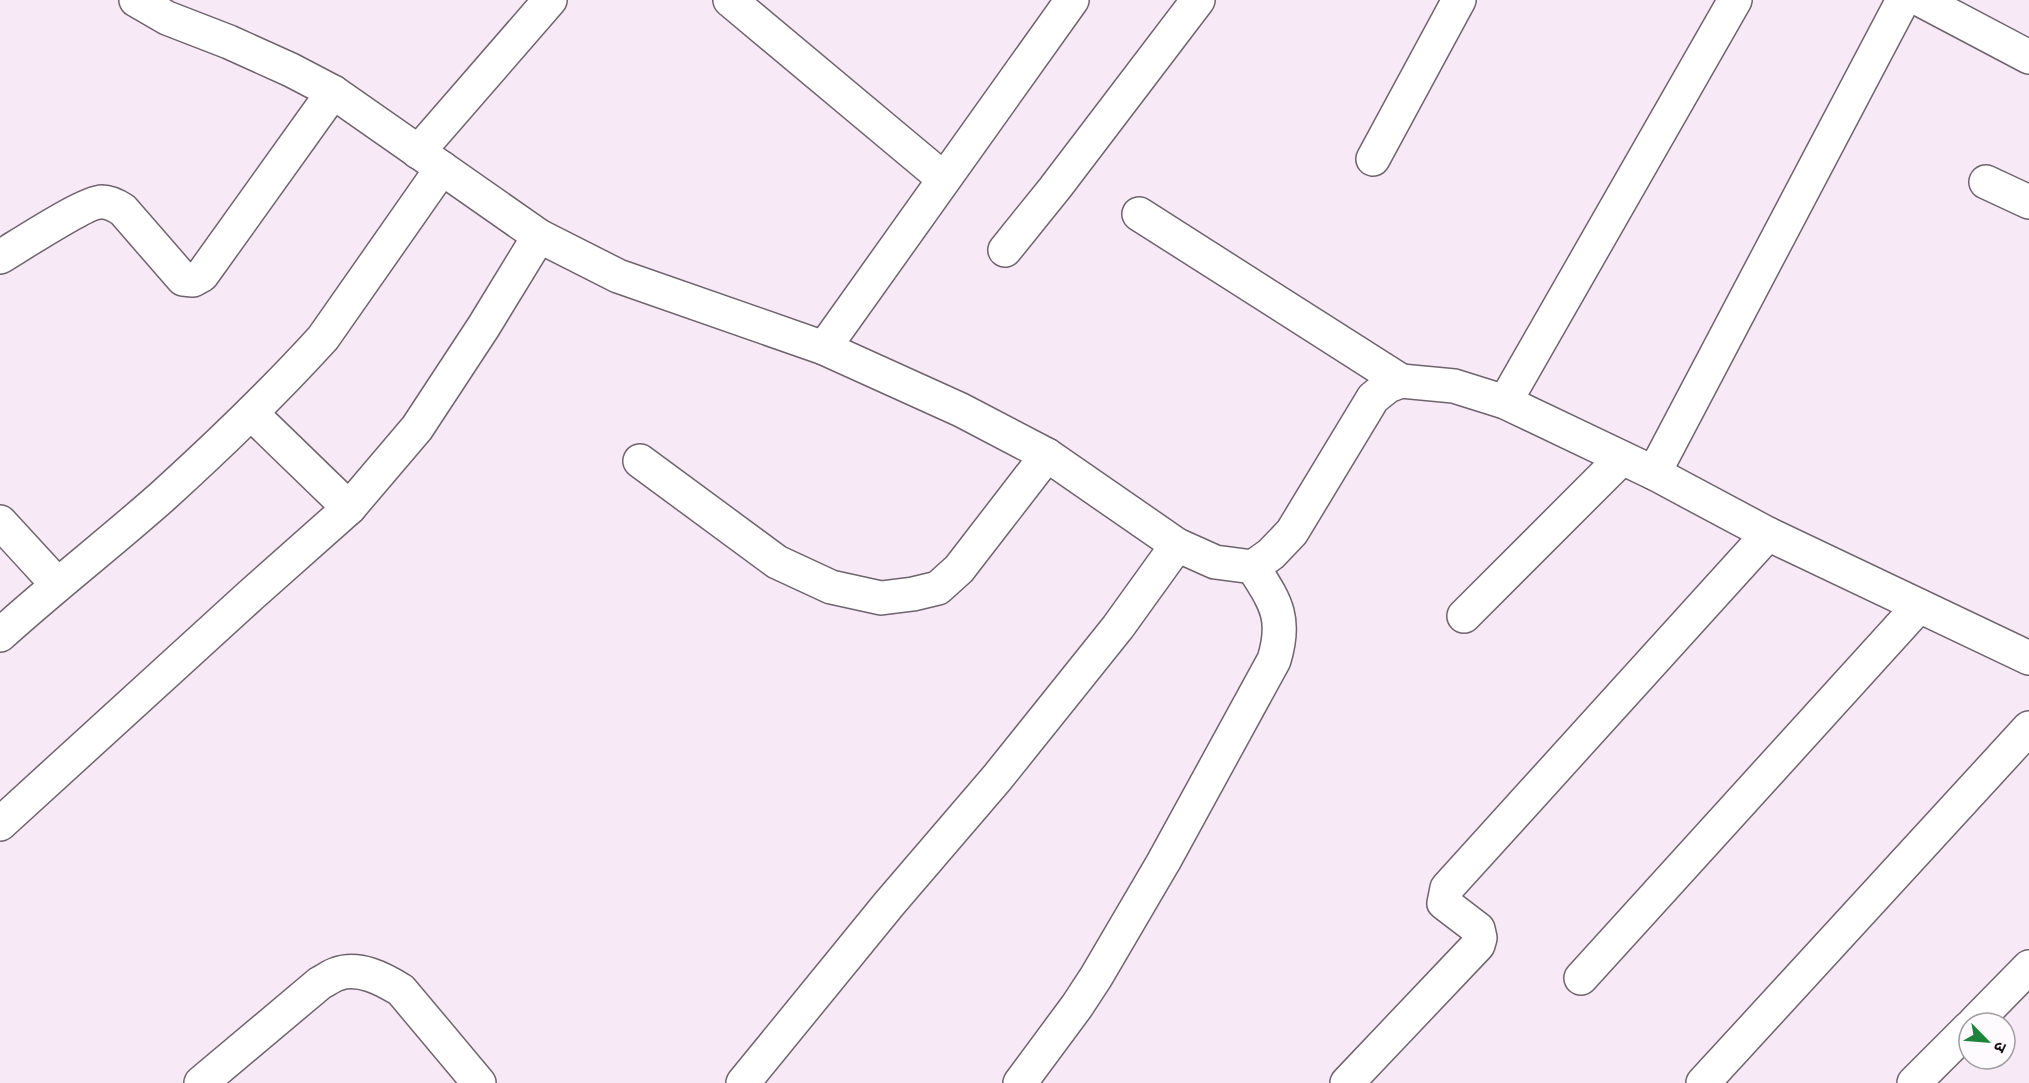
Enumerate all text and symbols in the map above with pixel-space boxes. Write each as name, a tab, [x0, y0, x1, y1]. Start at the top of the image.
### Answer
north arrow	[1957, 1011, 2017, 1071]
text: उ	[1989, 1039, 2012, 1056]

